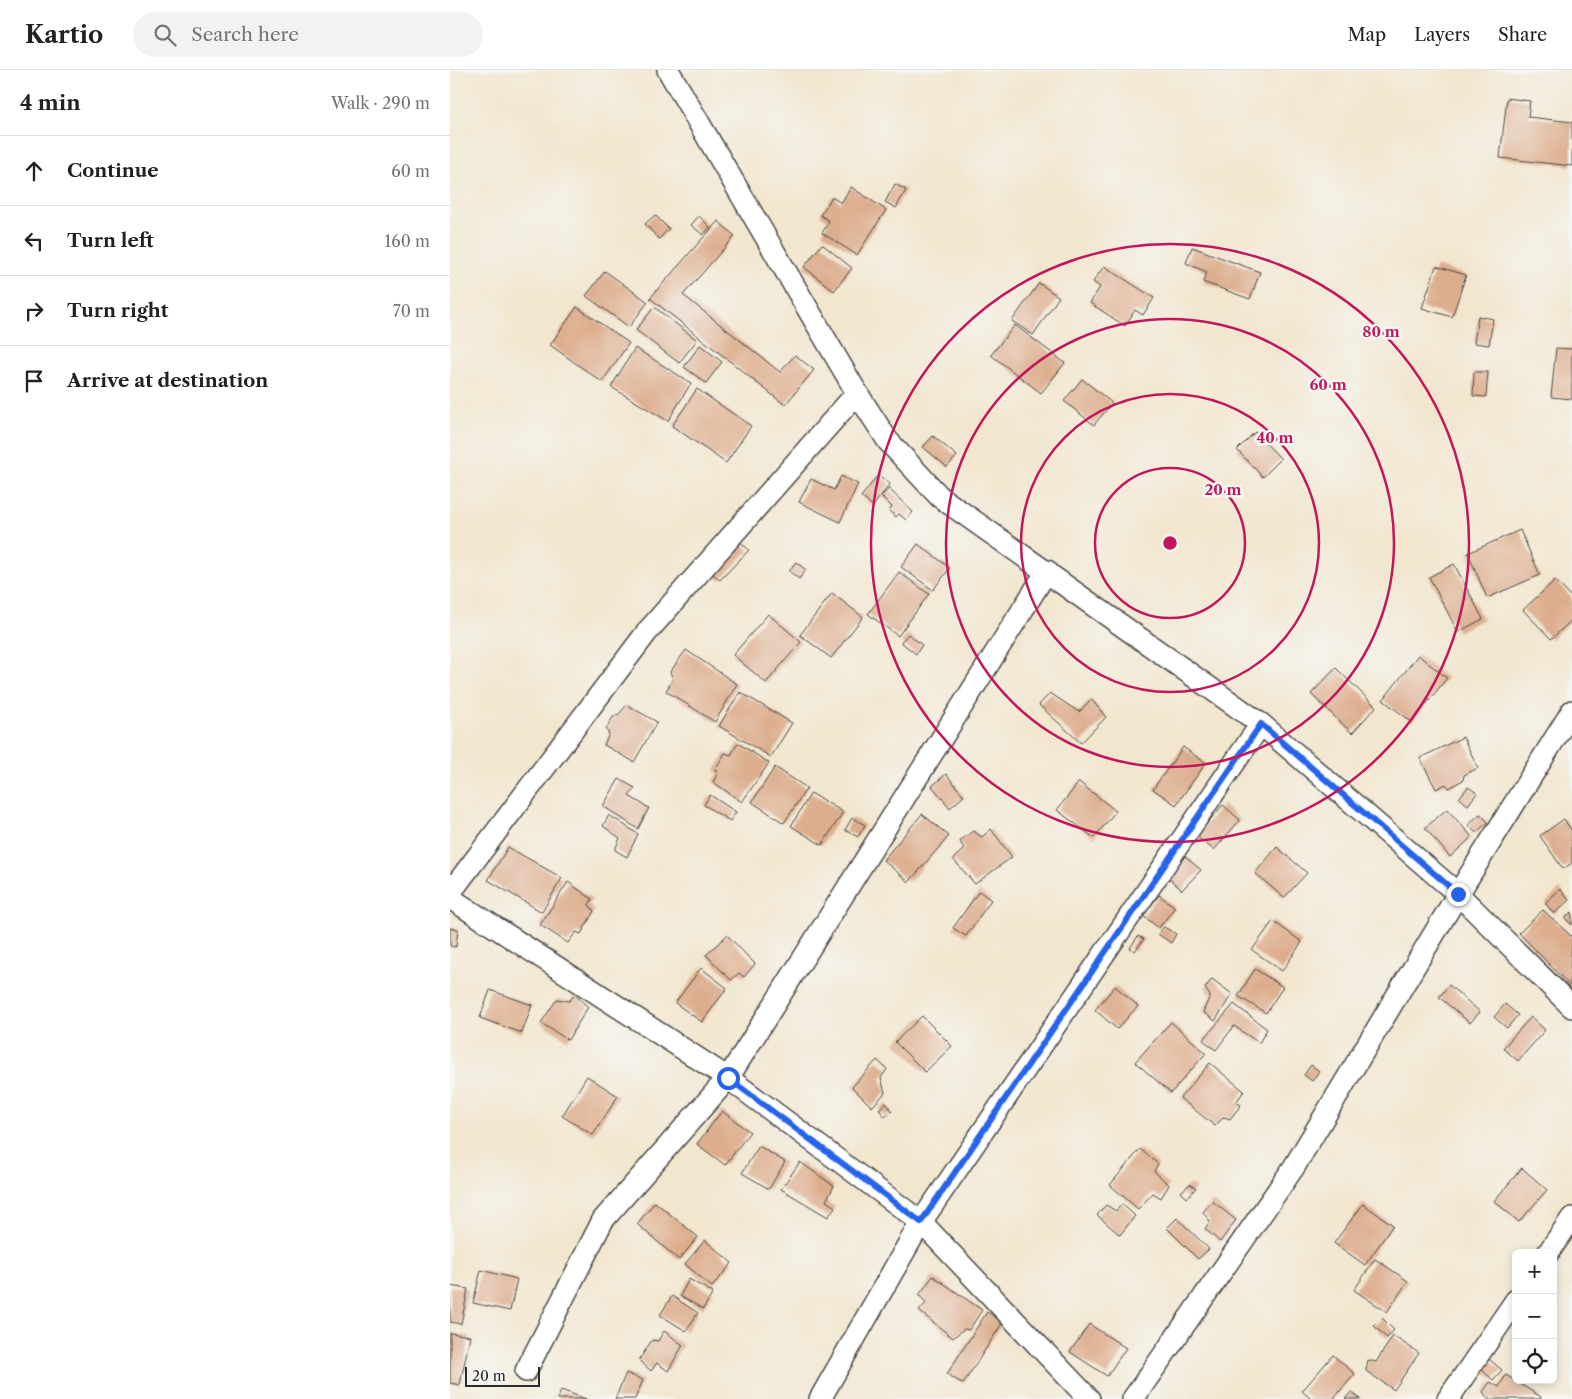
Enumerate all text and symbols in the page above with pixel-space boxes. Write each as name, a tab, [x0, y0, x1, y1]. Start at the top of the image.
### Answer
search box	[133, 12, 483, 57]
text: Kartio	[25, 20, 103, 49]
icon: search	[151, 21, 179, 49]
text: Search here	[191, 23, 299, 46]
text: Map	[1348, 24, 1386, 46]
text: Layers	[1414, 24, 1470, 46]
text: Share	[1498, 24, 1547, 46]
text: 4 min	[20, 90, 81, 115]
text: Walk · 290 m	[331, 93, 430, 113]
icon: ahead	[20, 157, 48, 185]
text: Continue	[67, 159, 159, 182]
text: 60 m	[391, 161, 430, 181]
icon: left	[20, 227, 48, 255]
text: Turn left	[67, 229, 154, 252]
text: 160 m	[385, 231, 430, 251]
icon: right	[20, 297, 48, 325]
text: Turn right	[67, 299, 168, 322]
text: 70 m	[393, 301, 430, 321]
text: 80 m	[1362, 322, 1400, 341]
icon: arrive	[20, 367, 48, 395]
text: Arrive at destination	[67, 369, 268, 392]
text: 60 m	[1309, 375, 1347, 394]
text: 40 m	[1256, 428, 1294, 447]
text: 20 m	[1204, 480, 1242, 499]
centre of rings	[1161, 534, 1179, 552]
route end	[1447, 883, 1470, 906]
route start	[717, 1067, 740, 1090]
map controls	[1512, 1249, 1557, 1384]
button: +	[1512, 1249, 1557, 1294]
button: −	[1512, 1294, 1557, 1339]
button: locate	[1512, 1339, 1557, 1384]
scale bar	[465, 1364, 540, 1387]
text: 20 m	[472, 1367, 506, 1385]

